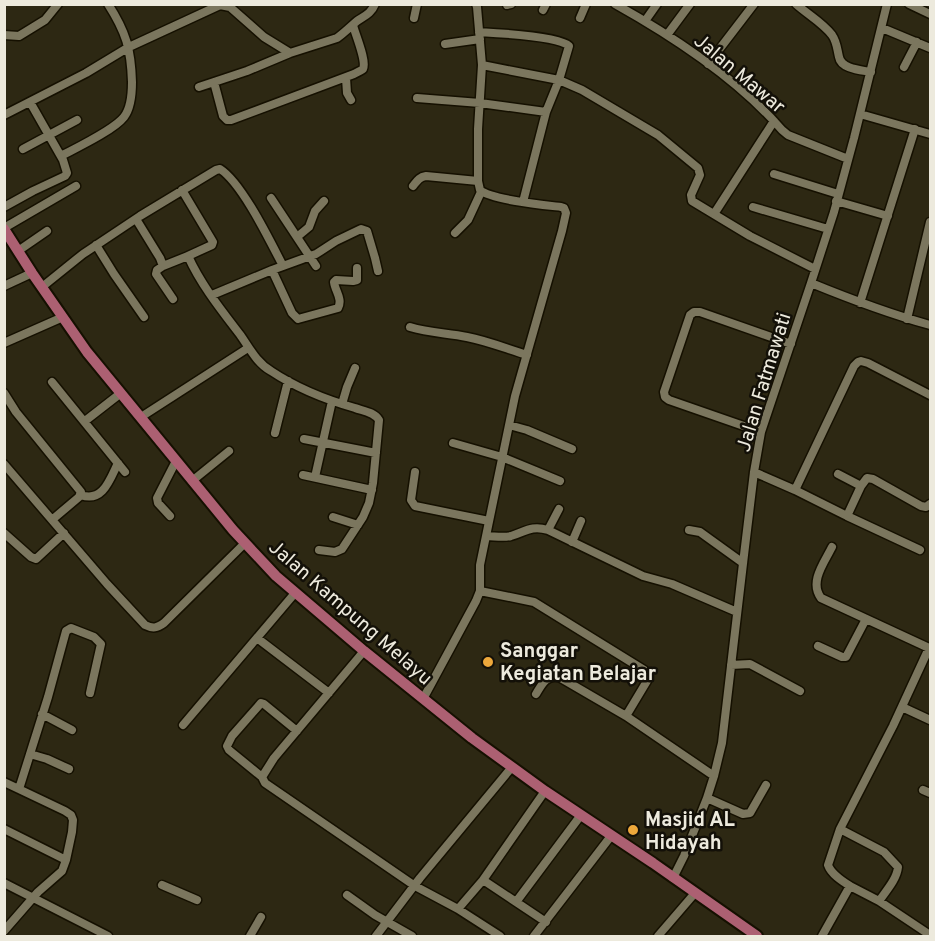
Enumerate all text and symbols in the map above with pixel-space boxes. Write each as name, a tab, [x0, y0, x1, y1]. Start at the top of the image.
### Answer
street label: Jalan Mawar	[688, 29, 790, 121]
street label: Jalan Fatmawati	[731, 310, 798, 455]
street label: Jalan Kampung Melayu	[262, 535, 437, 692]
place label: Sanggar Kegiatan Belajar	[500, 639, 657, 688]
marker: Sanggar Kegiatan Belajar	[481, 655, 495, 669]
place label: Masjid AL Hidayah	[645, 808, 735, 857]
marker: Masjid AL Hidayah	[626, 823, 640, 837]

